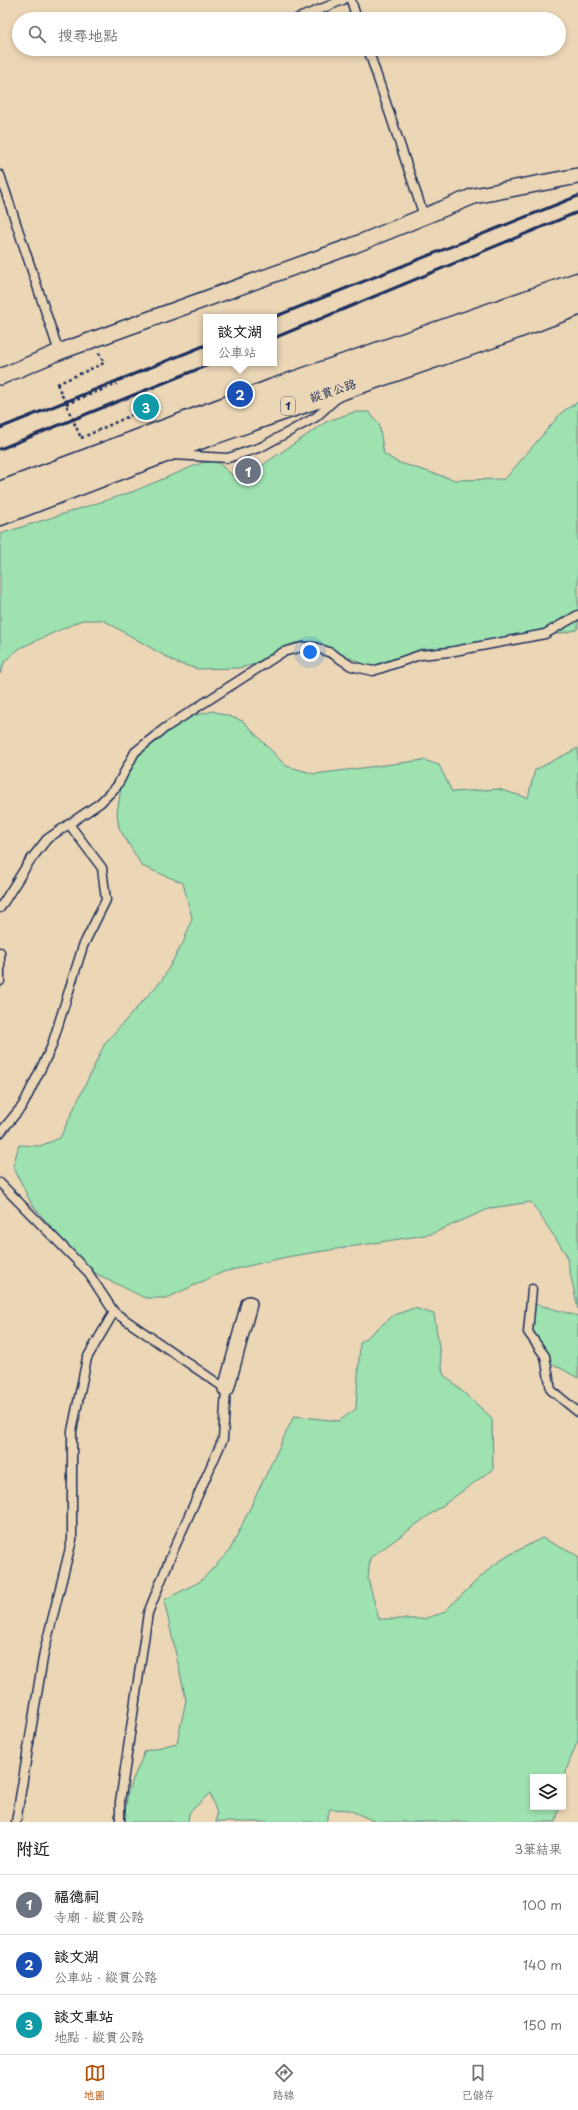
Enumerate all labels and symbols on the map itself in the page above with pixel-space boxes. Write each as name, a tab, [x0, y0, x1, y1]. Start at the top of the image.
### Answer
street label: 縱貫公路	[307, 374, 358, 406]
pin: 2	[227, 379, 253, 409]
pin: 3	[133, 392, 159, 422]
road number: 1	[281, 397, 295, 415]
pin: 1	[235, 456, 261, 486]
your location	[300, 642, 320, 662]

